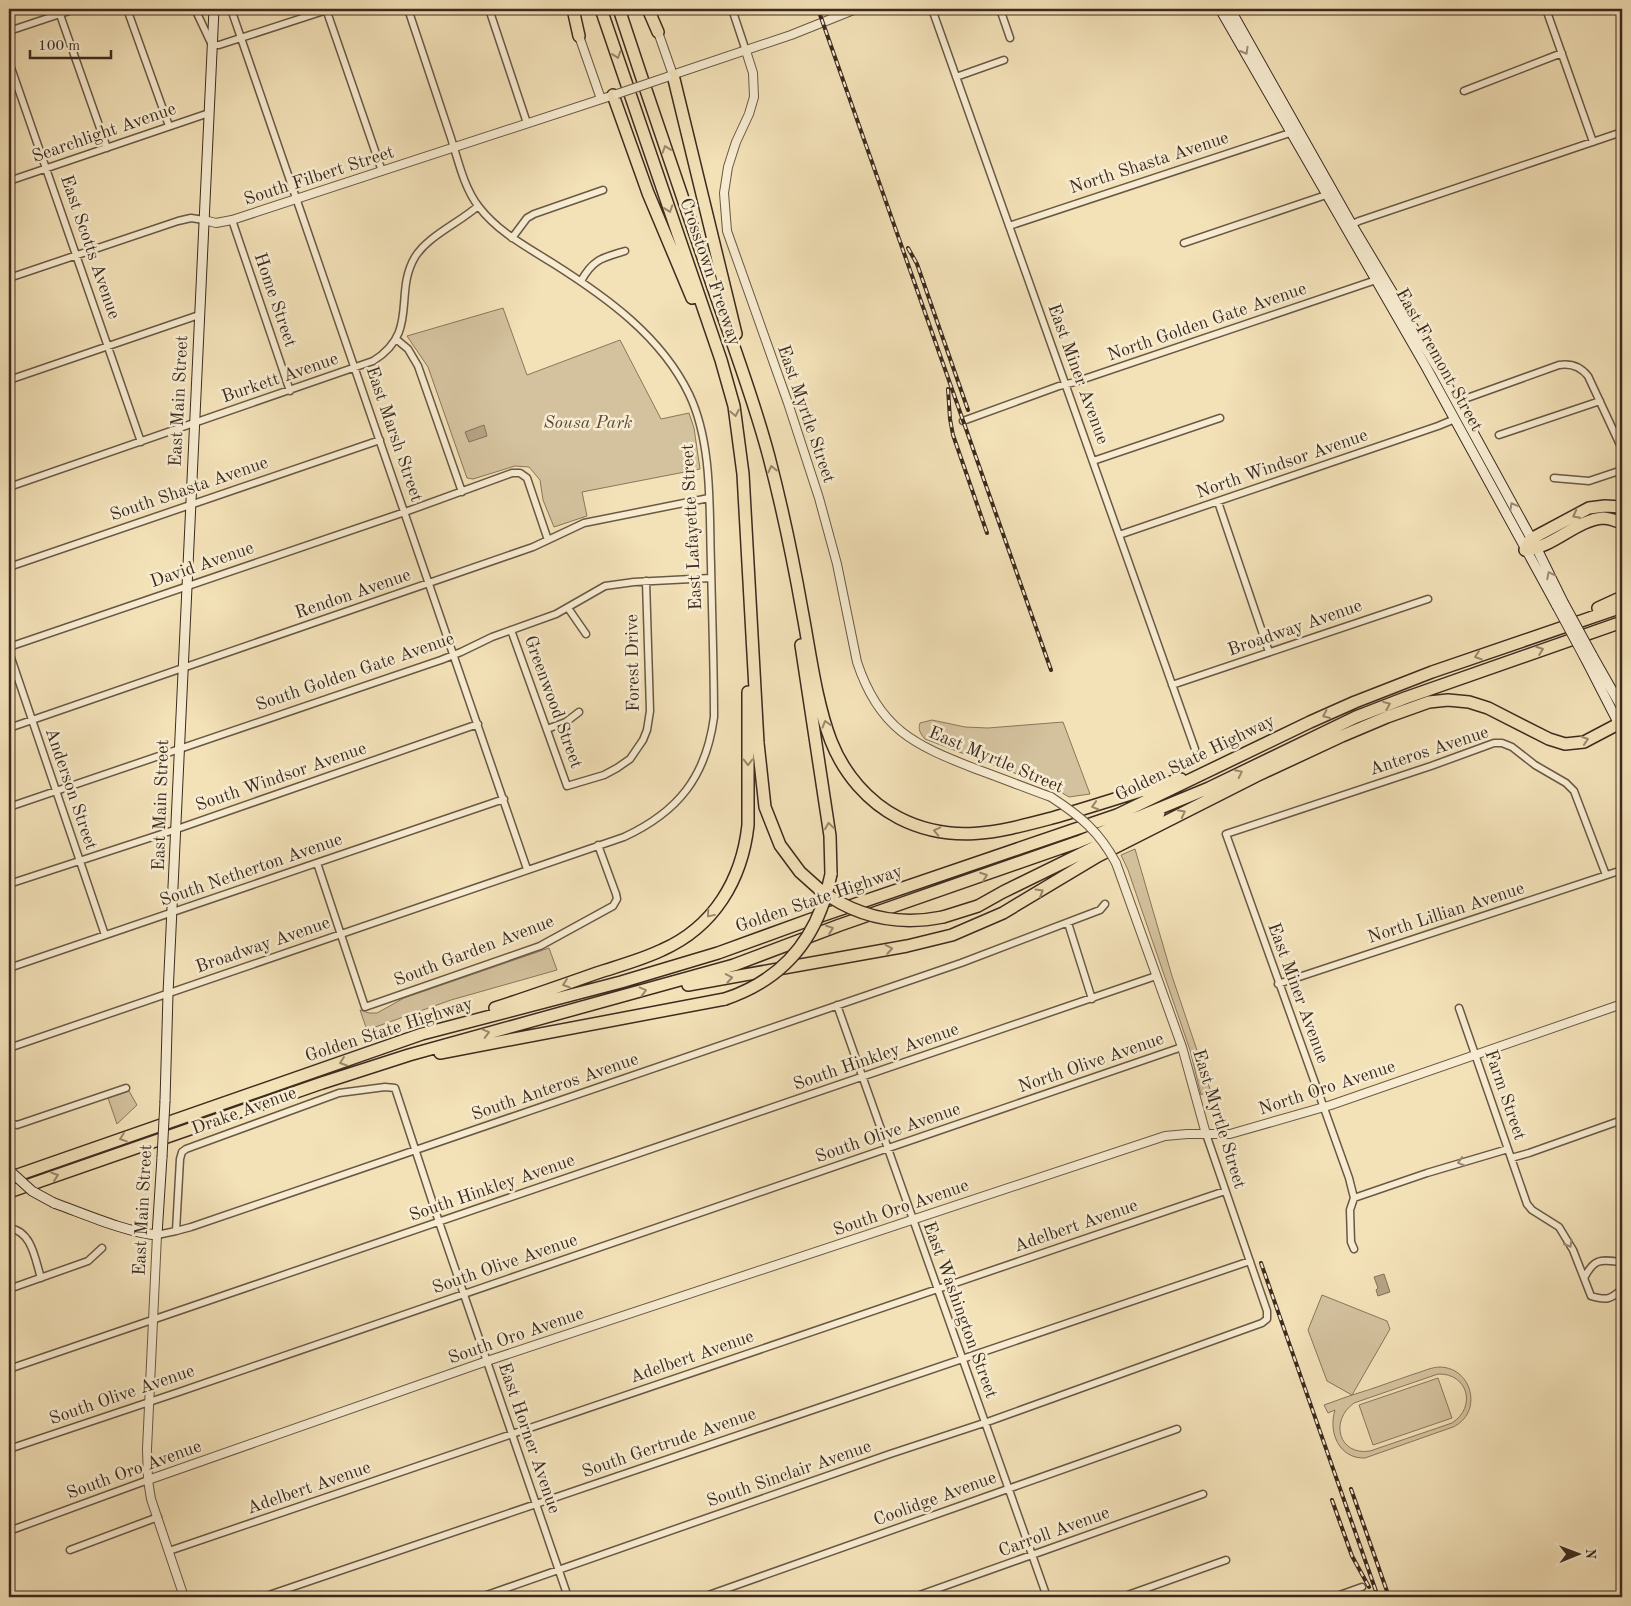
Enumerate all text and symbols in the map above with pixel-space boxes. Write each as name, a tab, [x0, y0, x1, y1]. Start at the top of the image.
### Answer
scale bar	[30, 28, 111, 60]
text: 100 m	[38, 39, 80, 54]
one-way arrow	[1238, 46, 1248, 55]
one-way arrow	[611, 50, 621, 59]
street label: Searchlight Avenue	[30, 100, 178, 166]
street label: North Shasta Avenue	[1067, 129, 1231, 197]
street label: South Filbert Street	[242, 143, 396, 209]
one-way arrow	[662, 145, 672, 154]
street label: East Scotts Avenue	[57, 173, 123, 321]
street label: Crosstown Freeway	[676, 196, 744, 349]
one-way arrow	[664, 204, 674, 212]
street label: Home Street	[250, 251, 300, 349]
street label: North Golden Gate Avenue	[1105, 279, 1309, 365]
street label: East Fremont Street	[1392, 286, 1486, 434]
street label: East Miner Avenue	[1044, 301, 1112, 447]
street label: East Main Street	[167, 335, 191, 467]
street label: East Myrtle Street	[774, 343, 838, 485]
street label: Burkett Avenue	[219, 350, 341, 406]
street label: East Marsh Street	[362, 364, 426, 504]
one-way arrow	[729, 409, 740, 418]
park label: Sousa Park	[543, 414, 633, 432]
street label: North Windsor Avenue	[1194, 426, 1370, 502]
street label: East Lafayette Street	[679, 443, 705, 611]
street label: South Shasta Avenue	[108, 453, 270, 525]
one-way arrow	[767, 465, 778, 474]
one-way arrow	[1509, 502, 1519, 511]
one-way arrow	[1572, 509, 1581, 519]
street label: David Avenue	[148, 539, 256, 591]
street label: Rendon Avenue	[293, 566, 413, 622]
one-way arrow	[1546, 571, 1556, 580]
street label: Broadway Avenue	[1226, 597, 1364, 659]
street label: Forest Drive	[623, 614, 643, 712]
street label: South Golden Gate Avenue	[253, 630, 457, 714]
street label: Greenwood Street	[521, 633, 585, 771]
one-way arrow	[1535, 646, 1544, 656]
one-way arrow	[1474, 651, 1483, 661]
one-way arrow	[1382, 701, 1391, 711]
one-way arrow	[1322, 708, 1331, 719]
street label: Golden State Highway	[1112, 711, 1278, 805]
one-way arrow	[822, 721, 832, 729]
street label: East Myrtle Street	[926, 723, 1066, 797]
street label: Anteros Avenue	[1367, 723, 1491, 779]
street label: Anderson Street	[42, 726, 100, 852]
one-way arrow	[1581, 736, 1589, 746]
street label: East Main Street	[150, 739, 172, 871]
street label: South Windsor Avenue	[193, 739, 369, 815]
one-way arrow	[743, 758, 753, 766]
one-way arrow	[1234, 769, 1243, 779]
one-way arrow	[1092, 800, 1100, 810]
one-way arrow	[1177, 809, 1186, 820]
one-way arrow	[824, 821, 835, 829]
one-way arrow	[932, 826, 941, 837]
street label: South Netherton Avenue	[157, 830, 345, 910]
street label: Golden State Highway	[733, 862, 905, 936]
one-way arrow	[979, 871, 988, 881]
street label: North Lillian Avenue	[1365, 879, 1527, 947]
one-way arrow	[1035, 888, 1044, 898]
one-way arrow	[707, 909, 716, 918]
street label: South Garden Avenue	[392, 912, 556, 990]
street label: Broadway Avenue	[194, 914, 332, 976]
street label: East Miner Avenue	[1264, 920, 1332, 1066]
one-way arrow	[826, 925, 834, 935]
one-way arrow	[885, 944, 894, 954]
one-way arrow	[725, 973, 734, 983]
one-way arrow	[562, 978, 571, 988]
one-way arrow	[639, 986, 647, 997]
street label: Golden State Highway	[303, 994, 476, 1066]
street label: South Hinkley Avenue	[791, 1020, 961, 1094]
one-way arrow	[482, 1028, 491, 1039]
street label: North Olive Avenue	[1016, 1030, 1166, 1096]
street label: East Myrtle Street	[1189, 1047, 1249, 1191]
street label: Farm Street	[1481, 1047, 1529, 1143]
street label: South Anteros Avenue	[469, 1050, 641, 1124]
one-way arrow	[339, 1056, 348, 1066]
street label: North Oro Avenue	[1256, 1057, 1398, 1119]
street label: Drake Avenue	[189, 1084, 299, 1138]
street label: South Olive Avenue	[813, 1100, 963, 1166]
one-way arrow	[120, 1132, 128, 1142]
street label: East Main Street	[131, 1144, 155, 1276]
street label: South Hinkley Avenue	[407, 1151, 577, 1225]
one-way arrow	[1457, 1156, 1466, 1166]
one-way arrow	[50, 1172, 59, 1182]
street label: South Oro Avenue	[831, 1176, 971, 1240]
street label: Adelbert Avenue	[1012, 1196, 1140, 1256]
street label: East Washington Street	[920, 1219, 1000, 1401]
street label: South Olive Avenue	[430, 1231, 580, 1297]
one-way arrow	[1563, 1238, 1573, 1247]
street label: South Oro Avenue	[446, 1304, 586, 1368]
street label: Adelbert Avenue	[628, 1327, 756, 1387]
street label: East Horner Avenue	[495, 1360, 563, 1516]
street label: South Olive Avenue	[47, 1362, 197, 1428]
street label: South Gertrude Avenue	[580, 1405, 758, 1481]
street label: South Oro Avenue	[64, 1437, 204, 1503]
street label: South Sinclair Avenue	[704, 1437, 874, 1511]
street label: Adelbert Avenue	[245, 1458, 373, 1518]
street label: Coolidge Avenue	[871, 1468, 999, 1530]
street label: Carroll Avenue	[996, 1504, 1112, 1560]
north arrow	[1554, 1528, 1604, 1578]
text: N	[1583, 1548, 1597, 1560]

